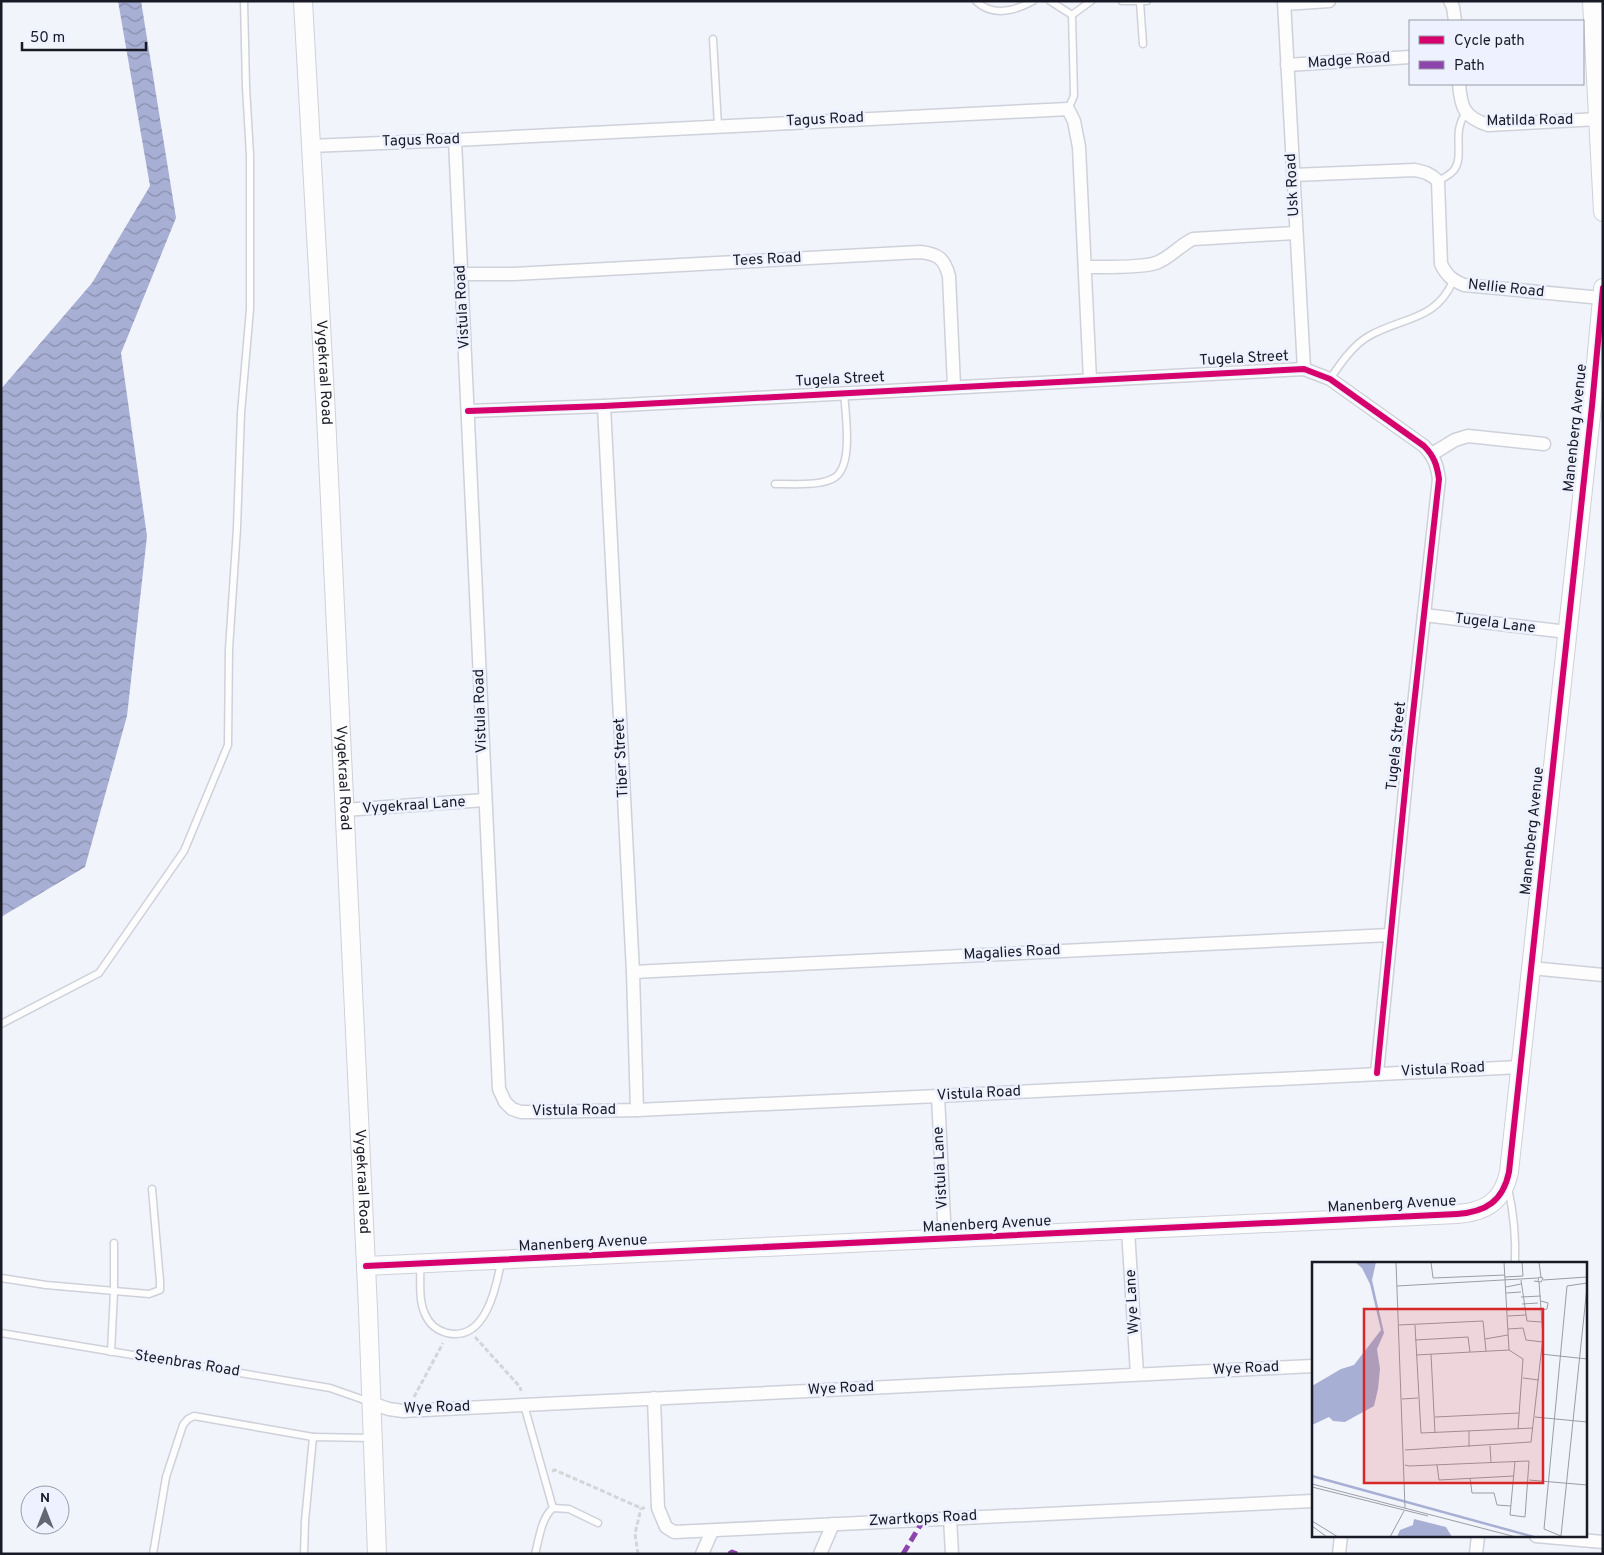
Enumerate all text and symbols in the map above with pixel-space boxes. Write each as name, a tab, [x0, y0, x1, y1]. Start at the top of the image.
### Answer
scale bar	[22, 20, 146, 52]
legend	[1409, 20, 1584, 85]
text: 50 m	[30, 29, 65, 48]
text: Cycle path	[1454, 32, 1525, 51]
street label: Madge Road	[1307, 49, 1391, 73]
text: Path	[1454, 57, 1485, 76]
street label: Tagus Road	[786, 108, 864, 132]
street label: Matilda Road	[1486, 111, 1574, 131]
street label: Tagus Road	[382, 130, 460, 152]
street label: Usk Road	[1282, 153, 1304, 217]
street label: Tees Road	[732, 249, 802, 271]
street label: Vistula Road	[451, 264, 475, 350]
street label: Nellie Road	[1467, 276, 1545, 302]
street label: Vygekraal Road	[311, 319, 336, 425]
street label: Tugela Street	[1199, 347, 1289, 371]
street label: Manenberg Avenue	[1560, 363, 1592, 493]
street label: Tugela Street	[795, 368, 885, 392]
street label: Tugela Lane	[1453, 610, 1537, 638]
street label: Vistula Road	[470, 669, 492, 753]
street label: Tugela Street	[1383, 700, 1411, 792]
street label: Tiber Street	[610, 718, 634, 798]
street label: Vygekraal Road	[331, 725, 355, 831]
street label: Manenberg Avenue	[1517, 766, 1549, 896]
street label: Vygekraal Lane	[362, 793, 466, 819]
street label: Magalies Road	[963, 941, 1061, 965]
street label: Vistula Road	[1400, 1058, 1486, 1082]
street label: Vistula Road	[936, 1082, 1022, 1106]
street label: Vistula Road	[532, 1101, 616, 1121]
street label: Vistula Lane	[929, 1126, 953, 1210]
street label: Vygekraal Road	[350, 1129, 374, 1235]
street label: Manenberg Avenue	[1327, 1192, 1457, 1218]
street label: Manenberg Avenue	[922, 1212, 1052, 1238]
street label: Manenberg Avenue	[518, 1231, 648, 1257]
inset map	[1312, 1262, 1586, 1538]
street label: Wye Lane	[1122, 1269, 1144, 1335]
street label: Steenbras Road	[133, 1346, 241, 1382]
street label: Wye Road	[1212, 1358, 1280, 1380]
street label: Wye Road	[807, 1378, 875, 1400]
street label: Wye Road	[403, 1397, 471, 1419]
north arrow	[20, 1485, 70, 1535]
text: N	[40, 1490, 50, 1507]
street label: Zwartkops Road	[868, 1507, 978, 1531]

